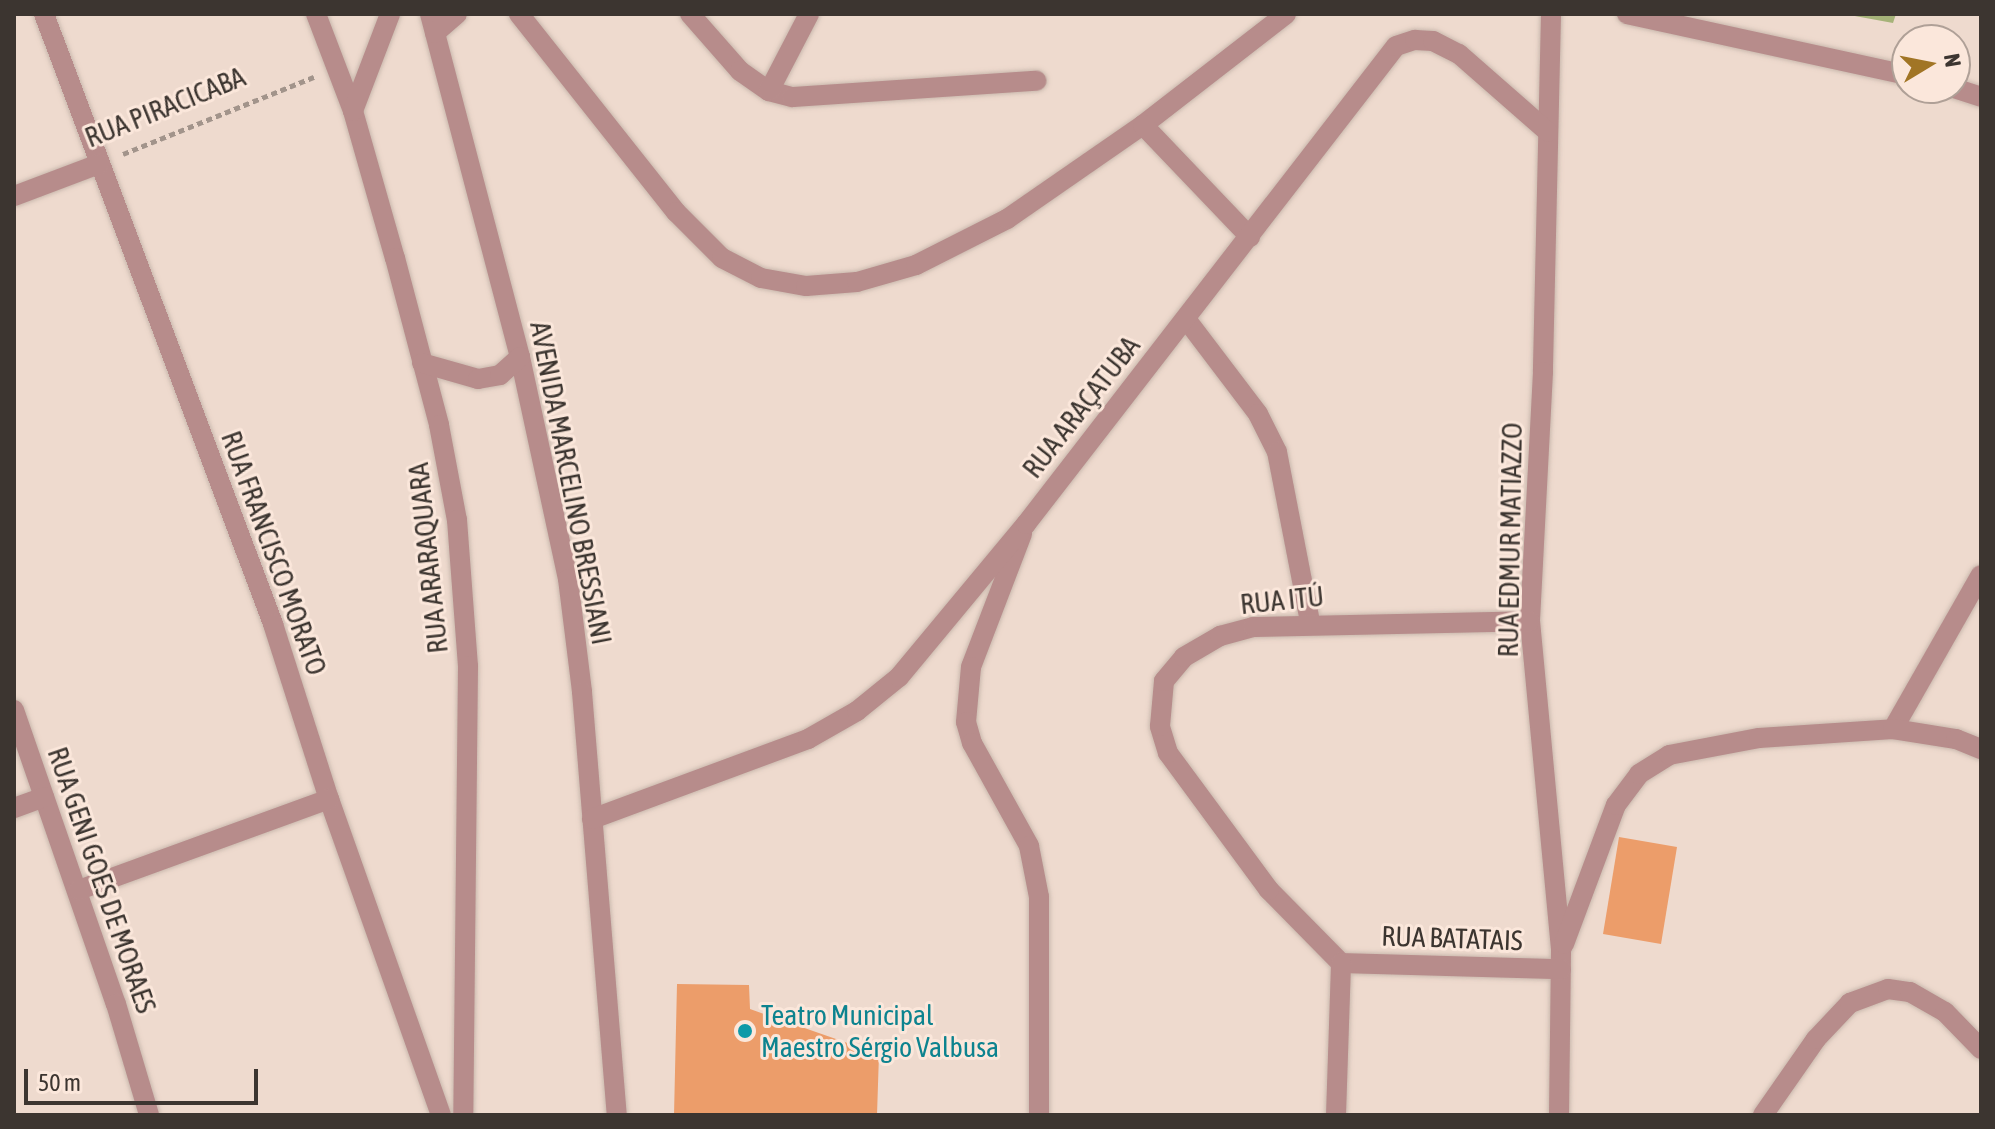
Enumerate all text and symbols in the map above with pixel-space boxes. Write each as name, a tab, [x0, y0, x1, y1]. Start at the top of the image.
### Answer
north arrow	[1891, 24, 1971, 104]
text: N	[1939, 52, 1967, 69]
street label: RUA PIRACICABA	[80, 60, 250, 154]
street label: AVENIDA MARCELINO BRESSIANI	[523, 319, 619, 647]
street label: RUA ARAÇATUBA	[1015, 329, 1147, 485]
street label: RUA EDMUR MATIAZZO	[1491, 422, 1529, 658]
street label: RUA FRANCISCO MORATO	[214, 426, 334, 680]
street label: RUA ARARAQUARA	[401, 461, 455, 655]
street label: RUA ITÚ	[1238, 579, 1326, 621]
street label: RUA GENI GOES DE MORAES	[41, 743, 163, 1017]
street label: RUA BATATAIS	[1381, 919, 1523, 957]
place label: Teatro Municipal Maestro Sérgio Valbusa	[761, 998, 999, 1064]
marker: Teatro Municipal Maestro Sérgio Valbusa	[736, 1022, 754, 1040]
scale bar	[28, 1053, 262, 1103]
text: 50 m	[38, 1069, 81, 1096]

